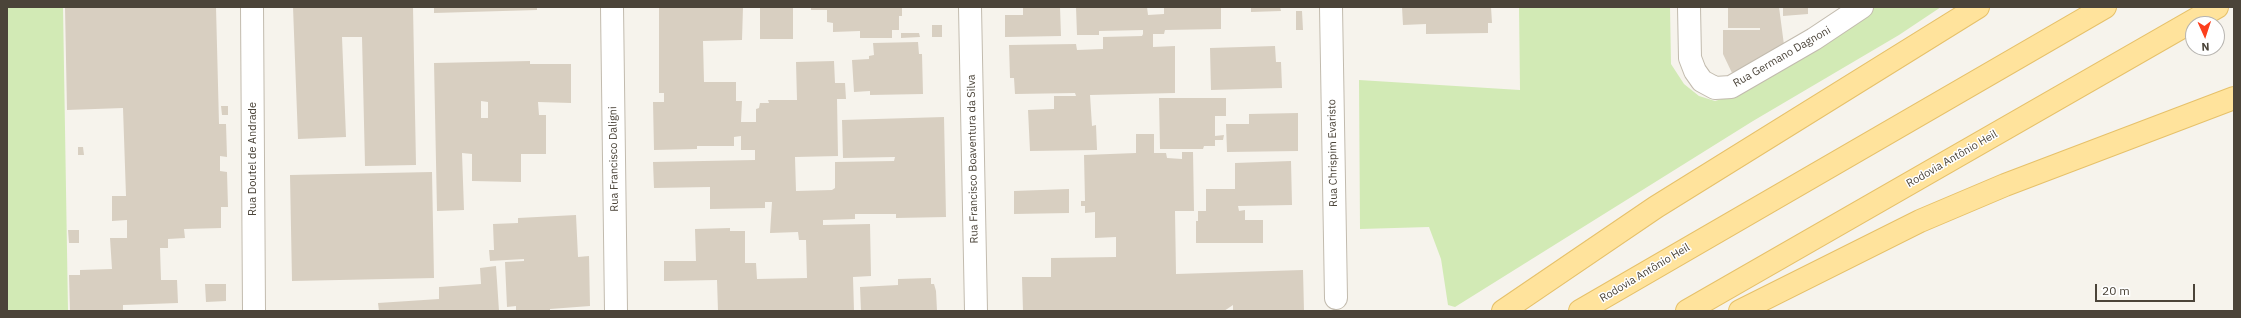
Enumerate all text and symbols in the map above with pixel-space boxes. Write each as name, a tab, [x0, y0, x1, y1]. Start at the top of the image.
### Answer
north arrow	[2185, 16, 2225, 56]
street label: Rua Germano Dagnoni	[1731, 24, 1833, 90]
text: N	[2201, 40, 2210, 54]
street label: Rua Francisco Boaventura da Silva	[965, 74, 981, 244]
street label: Rua Chrispim Evaristo	[1325, 99, 1341, 207]
street label: Rua Doutel de Andrade	[246, 102, 260, 216]
street label: Rua Francisco Daligni	[606, 106, 622, 212]
street label: Rodovia Antônio Heil	[1904, 128, 2000, 190]
street label: Rodovia Antônio Heil	[1598, 241, 1692, 305]
scale bar	[2097, 276, 2197, 302]
text: 20 m	[2102, 283, 2130, 298]

